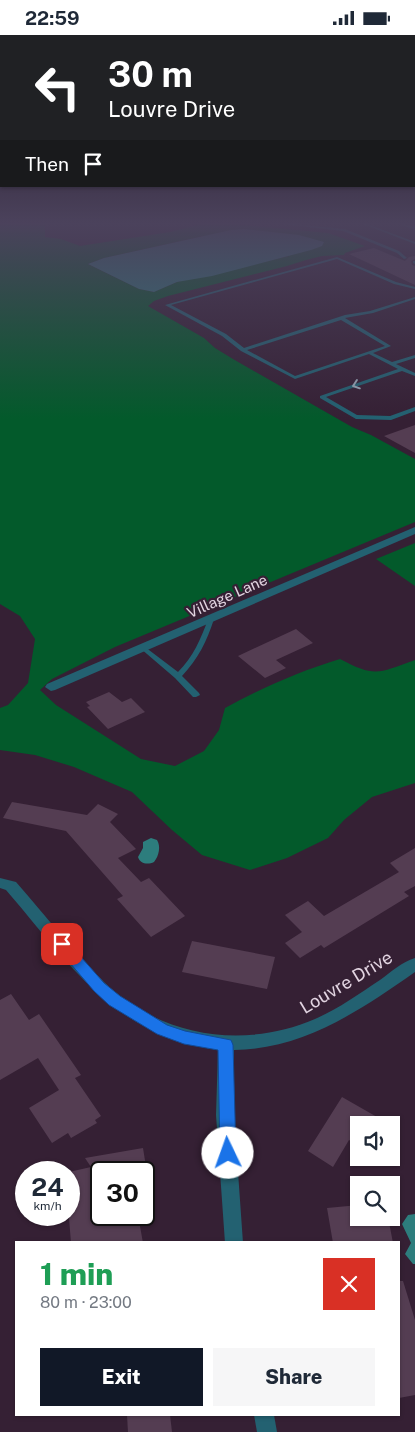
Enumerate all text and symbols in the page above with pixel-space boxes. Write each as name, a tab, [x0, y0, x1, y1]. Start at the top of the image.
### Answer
text: 22:59	[25, 7, 80, 29]
text: 30 m	[108, 54, 193, 95]
icon: left	[25, 55, 90, 120]
text: Louvre Drive	[108, 96, 235, 122]
icon: arrive	[79, 150, 107, 178]
text: Then	[25, 153, 69, 175]
one-way arrow	[352, 379, 361, 389]
street label: Village Lane	[184, 571, 270, 621]
pin	[41, 923, 83, 965]
icon: arrive	[48, 930, 76, 958]
street label: Louvre Drive	[296, 946, 396, 1018]
map controls	[350, 1116, 400, 1226]
button: sound	[350, 1116, 400, 1166]
position arrow	[201, 1126, 253, 1178]
speed limit sign: 30	[90, 1161, 155, 1226]
text: 24	[31, 1172, 64, 1202]
button: search	[350, 1176, 400, 1226]
text: km/h	[33, 1199, 62, 1213]
text: 1 min	[40, 1256, 113, 1292]
button: close	[323, 1258, 375, 1310]
text: 80 m · 23:00	[40, 1293, 132, 1312]
button: Exit	[40, 1348, 203, 1406]
button: Share	[213, 1348, 375, 1406]

